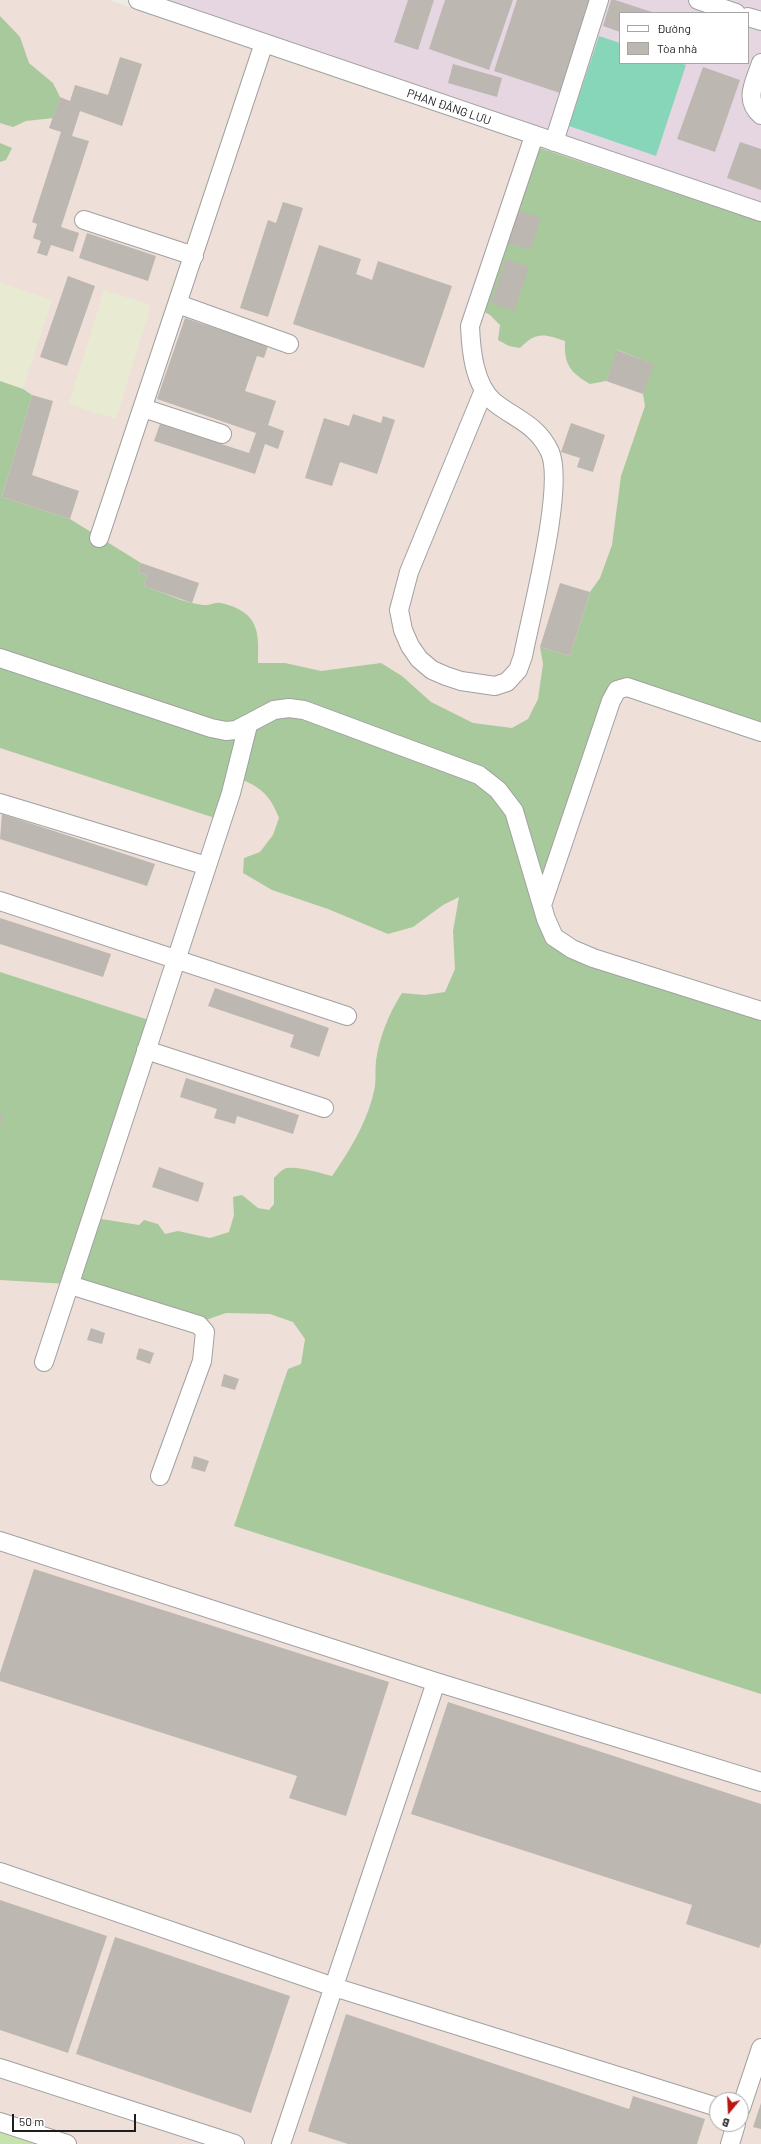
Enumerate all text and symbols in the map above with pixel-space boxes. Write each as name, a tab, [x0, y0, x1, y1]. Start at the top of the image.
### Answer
legend	[619, 12, 749, 64]
text: Đường	[657, 21, 691, 35]
text: Tòa nhà	[657, 41, 697, 55]
street label: PHAN ĐĂNG LƯU	[405, 86, 493, 128]
north arrow	[709, 2092, 749, 2132]
scale bar	[14, 2106, 138, 2132]
text: 50 m	[19, 2114, 44, 2128]
text: B	[720, 2116, 731, 2130]

